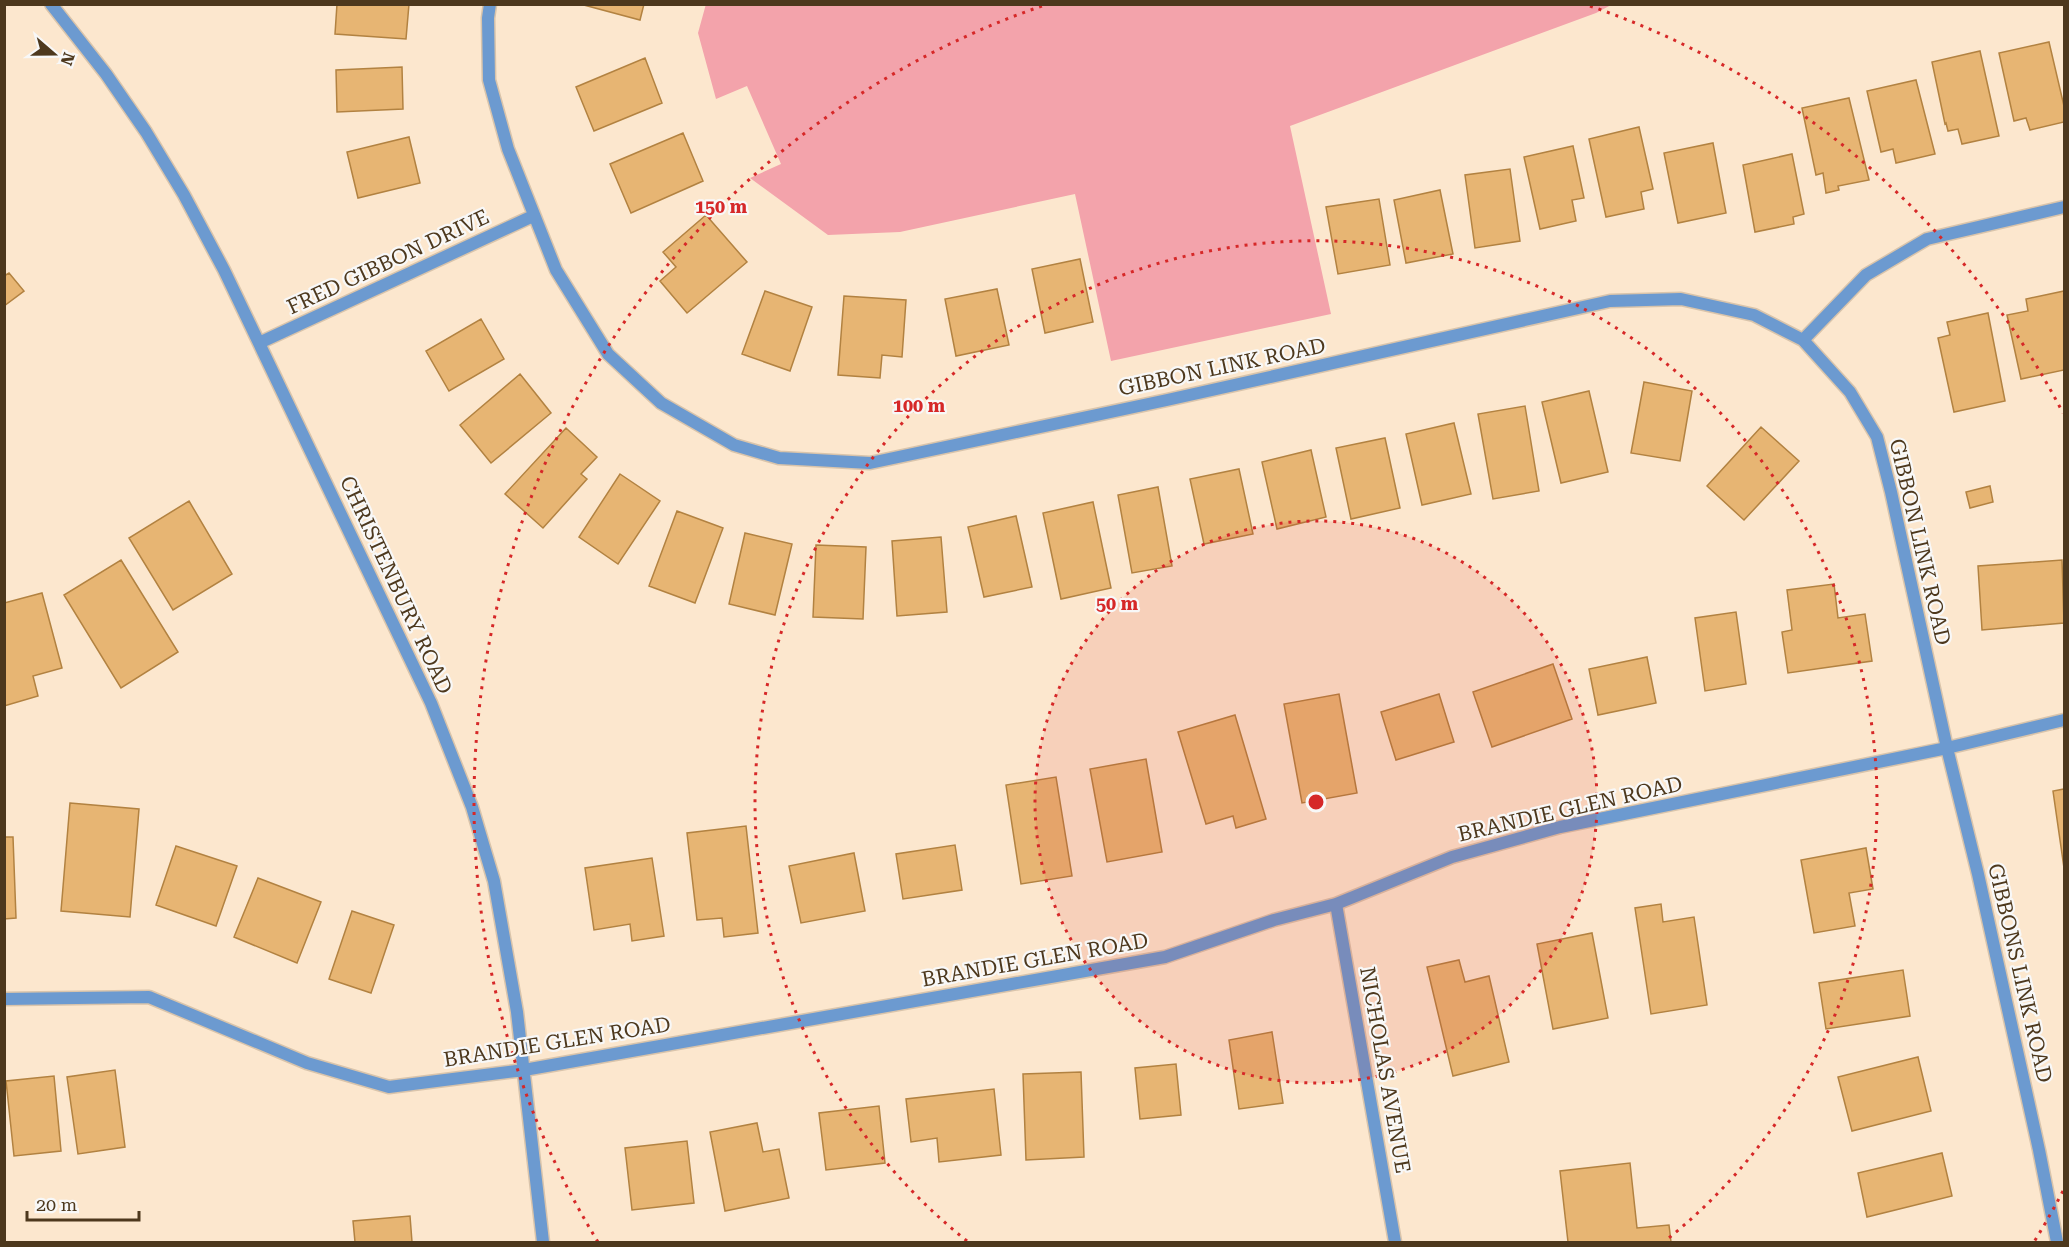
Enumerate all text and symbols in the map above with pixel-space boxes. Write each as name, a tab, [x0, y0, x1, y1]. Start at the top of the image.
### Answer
north arrow	[24, 24, 84, 84]
text: N	[57, 50, 79, 68]
text: 150 m	[695, 196, 748, 217]
street label: FRED GIBBON DRIVE	[283, 205, 493, 319]
street label: GIBBON LINK ROAD	[1116, 333, 1328, 401]
text: 100 m	[893, 395, 946, 416]
street label: GIBBON LINK ROAD	[1885, 437, 1955, 647]
street label: CHRISTENBURY ROAD	[335, 472, 457, 698]
text: 50 m	[1096, 593, 1139, 614]
street label: BRANDIE GLEN ROAD	[1455, 771, 1685, 847]
centre of rings	[1306, 792, 1326, 812]
street label: GIBBONS LINK ROAD	[1983, 861, 2057, 1085]
street label: BRANDIE GLEN ROAD	[920, 928, 1150, 992]
street label: NICHOLAS AVENUE	[1355, 965, 1415, 1175]
street label: BRANDIE GLEN ROAD	[442, 1012, 672, 1072]
scale bar	[27, 1184, 140, 1222]
text: 20 m	[36, 1194, 77, 1215]

